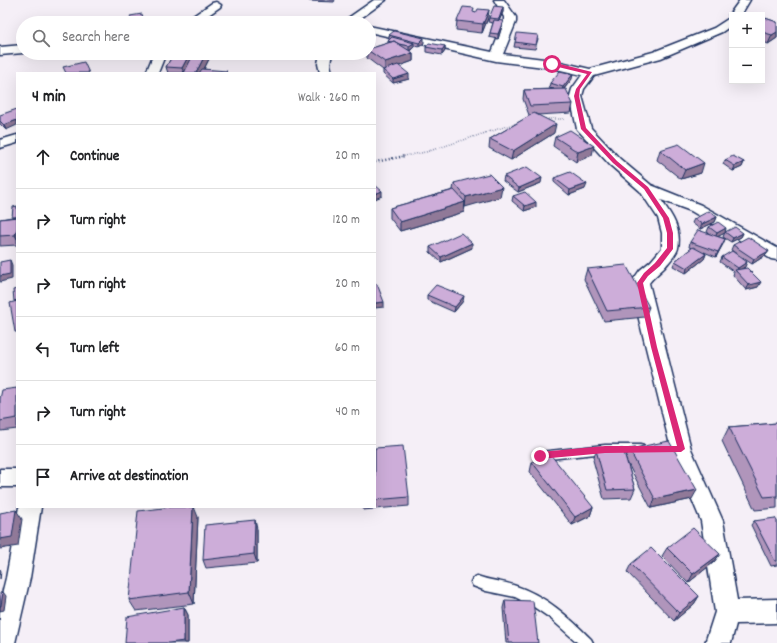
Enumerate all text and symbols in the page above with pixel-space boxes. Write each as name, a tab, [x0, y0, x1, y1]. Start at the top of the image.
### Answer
map controls	[729, 12, 765, 84]
button: +	[729, 12, 765, 48]
search box	[16, 16, 376, 60]
icon: search	[30, 27, 52, 49]
text: Search here	[62, 27, 130, 49]
button: −	[729, 48, 765, 84]
route start	[543, 55, 561, 73]
text: 4 min	[32, 86, 66, 110]
text: Walk · 260 m	[298, 89, 360, 108]
icon: ahead	[32, 146, 54, 168]
text: Continue	[70, 146, 119, 168]
text: 20 m	[335, 147, 360, 166]
icon: right	[32, 210, 54, 232]
text: Turn right	[70, 210, 126, 232]
text: 120 m	[332, 211, 360, 230]
icon: right	[32, 274, 54, 296]
text: Turn right	[70, 274, 126, 296]
text: 20 m	[335, 275, 360, 294]
icon: left	[32, 338, 54, 360]
text: Turn left	[70, 338, 119, 360]
text: 60 m	[335, 339, 360, 358]
icon: right	[32, 402, 54, 424]
text: Turn right	[70, 402, 126, 424]
text: 40 m	[336, 403, 360, 422]
route end	[531, 447, 549, 465]
icon: arrive	[32, 466, 54, 488]
text: Arrive at destination	[70, 466, 188, 488]

